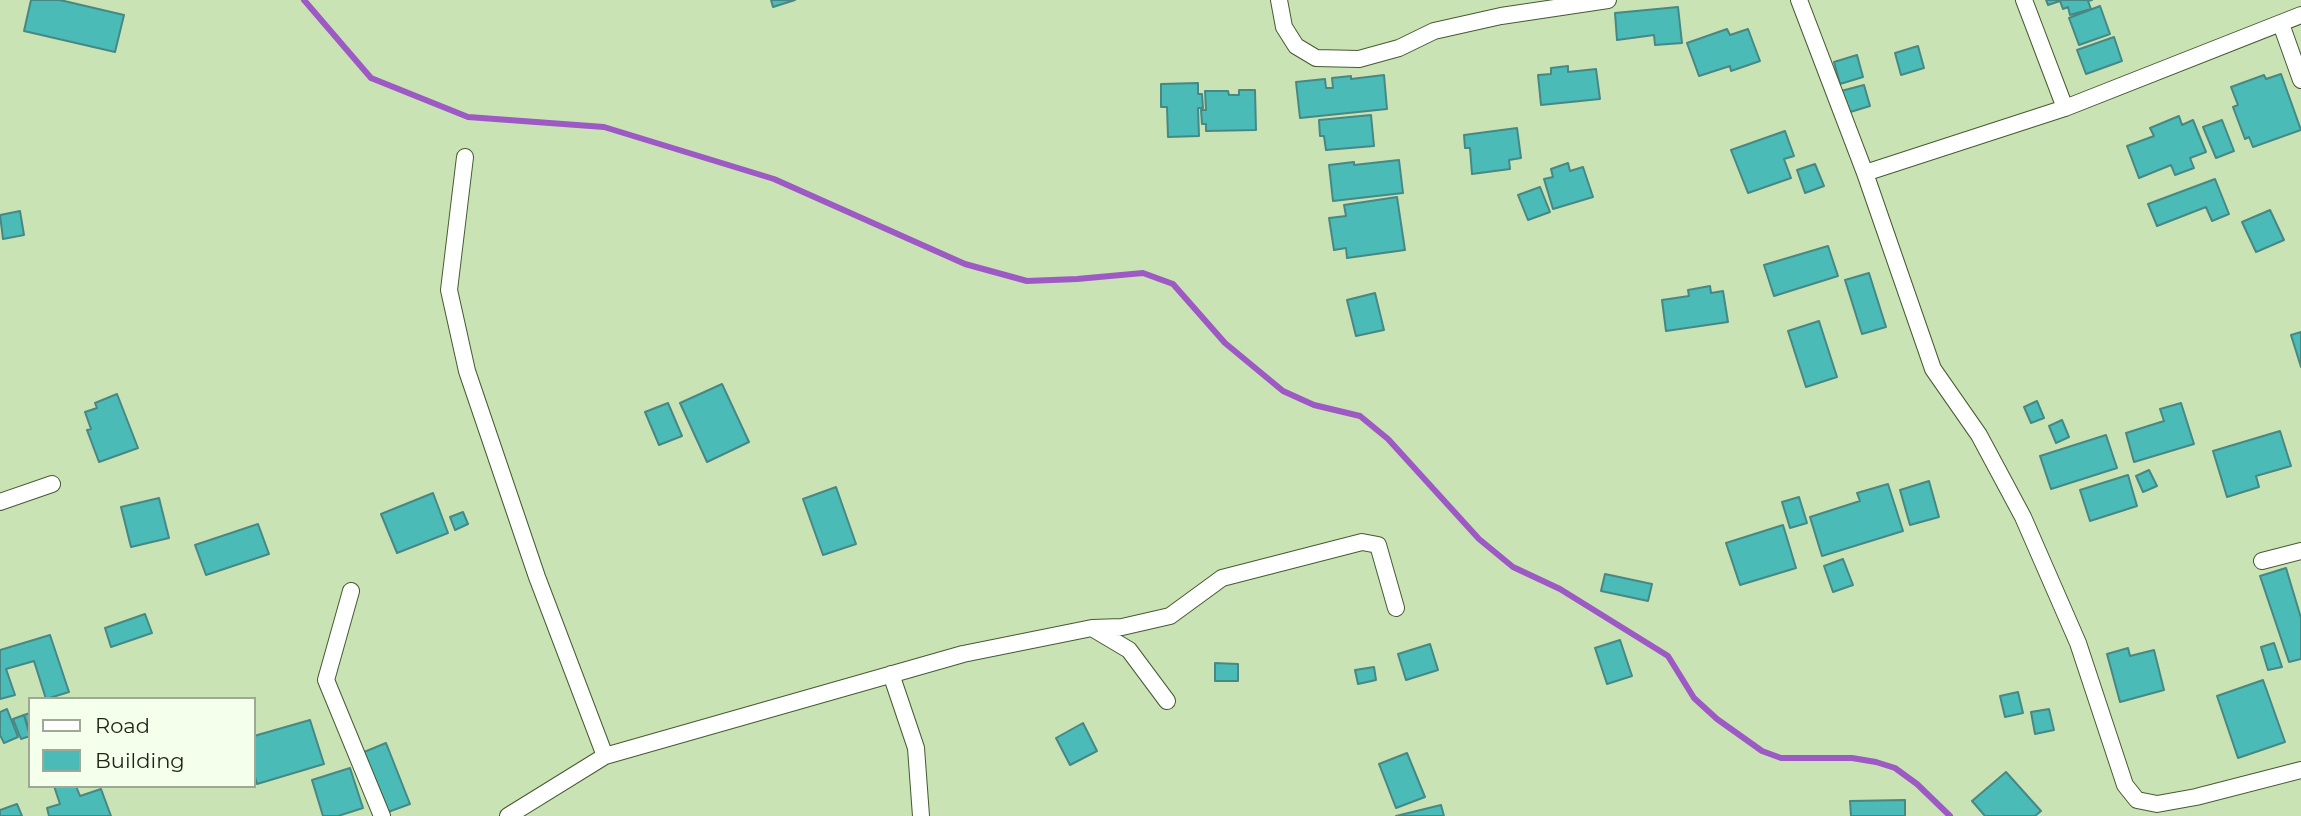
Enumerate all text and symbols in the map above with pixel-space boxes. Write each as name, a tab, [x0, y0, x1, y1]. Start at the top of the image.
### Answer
legend	[28, 697, 256, 788]
text: Road	[95, 713, 150, 738]
text: Building	[95, 748, 185, 773]

